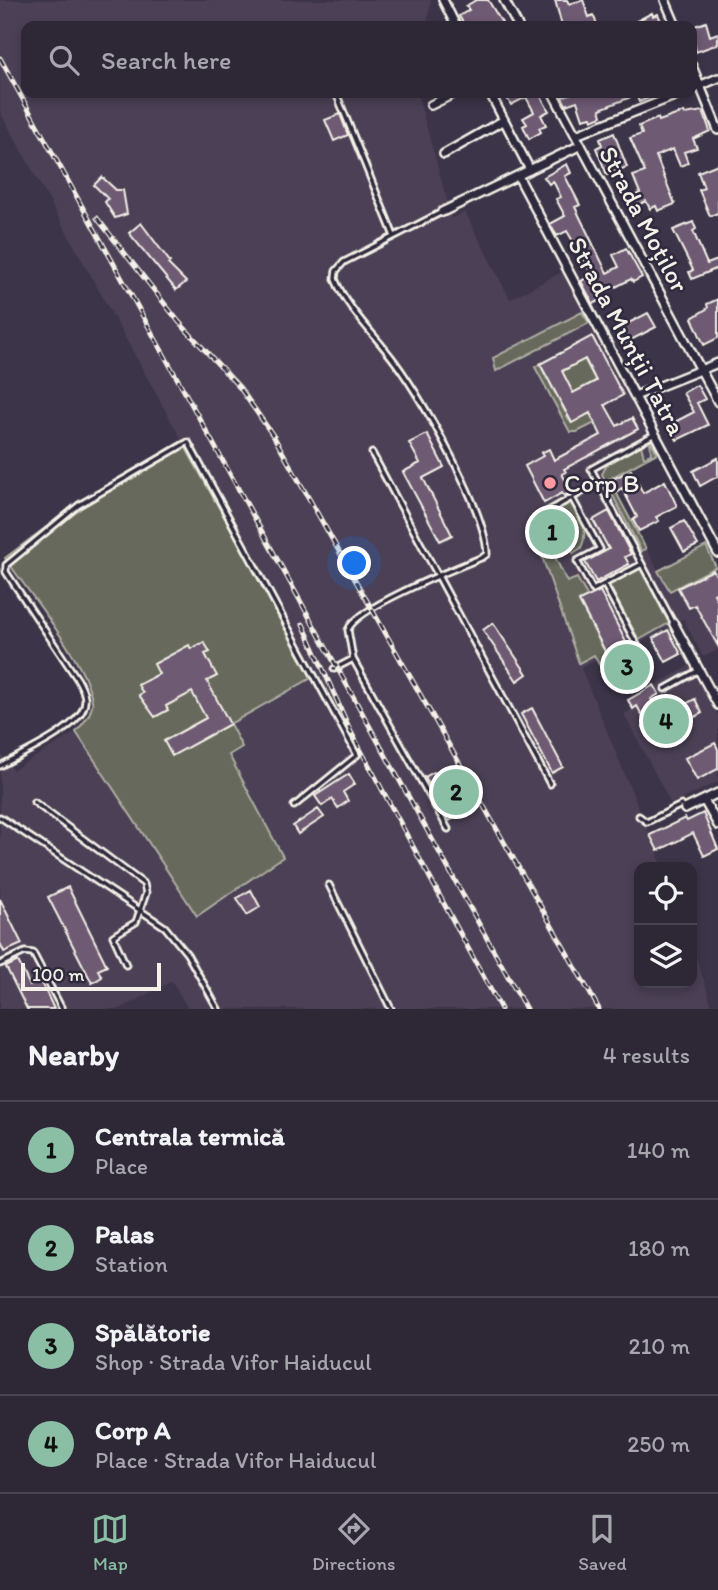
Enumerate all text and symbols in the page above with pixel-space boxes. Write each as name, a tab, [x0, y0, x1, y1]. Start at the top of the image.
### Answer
search box	[21, 21, 697, 98]
icon: search	[45, 41, 83, 79]
text: Search here	[101, 44, 231, 76]
street label: Strada Moților	[592, 140, 696, 298]
street label: Strada Munții Tatra	[561, 231, 693, 441]
place label: Corp B	[564, 467, 639, 499]
marker: Corp B	[542, 475, 558, 491]
pin: 1	[529, 506, 575, 558]
your location	[337, 546, 371, 580]
pin: 3	[604, 641, 650, 693]
pin: 4	[643, 695, 689, 747]
pin: 2	[433, 766, 479, 818]
map controls	[634, 862, 697, 988]
button: locate	[634, 862, 697, 925]
button: layers	[634, 925, 697, 988]
scale bar	[21, 960, 161, 992]
text: 100 m	[32, 963, 84, 986]
text: Nearby	[28, 1036, 119, 1073]
text: 4 results	[603, 1041, 690, 1069]
text: Centrala termică	[95, 1120, 285, 1152]
text: 1	[46, 1136, 56, 1164]
text: 140 m	[627, 1136, 690, 1164]
text: Place	[95, 1152, 148, 1180]
text: Palas	[95, 1218, 154, 1250]
text: 2	[45, 1234, 57, 1262]
text: 180 m	[628, 1234, 690, 1262]
text: Station	[95, 1250, 168, 1278]
text: Spălătorie	[95, 1316, 210, 1348]
text: 3	[45, 1332, 57, 1360]
text: 210 m	[629, 1332, 690, 1360]
text: Shop · Strada Vifor Haiducul	[95, 1348, 372, 1376]
text: Corp A	[95, 1414, 171, 1446]
text: 4	[44, 1430, 58, 1458]
text: 250 m	[627, 1430, 690, 1458]
text: Place · Strada Vifor Haiducul	[95, 1446, 376, 1474]
tab: Map	[91, 1510, 129, 1575]
tab: Directions	[312, 1510, 396, 1575]
tab: Saved	[578, 1510, 627, 1575]

